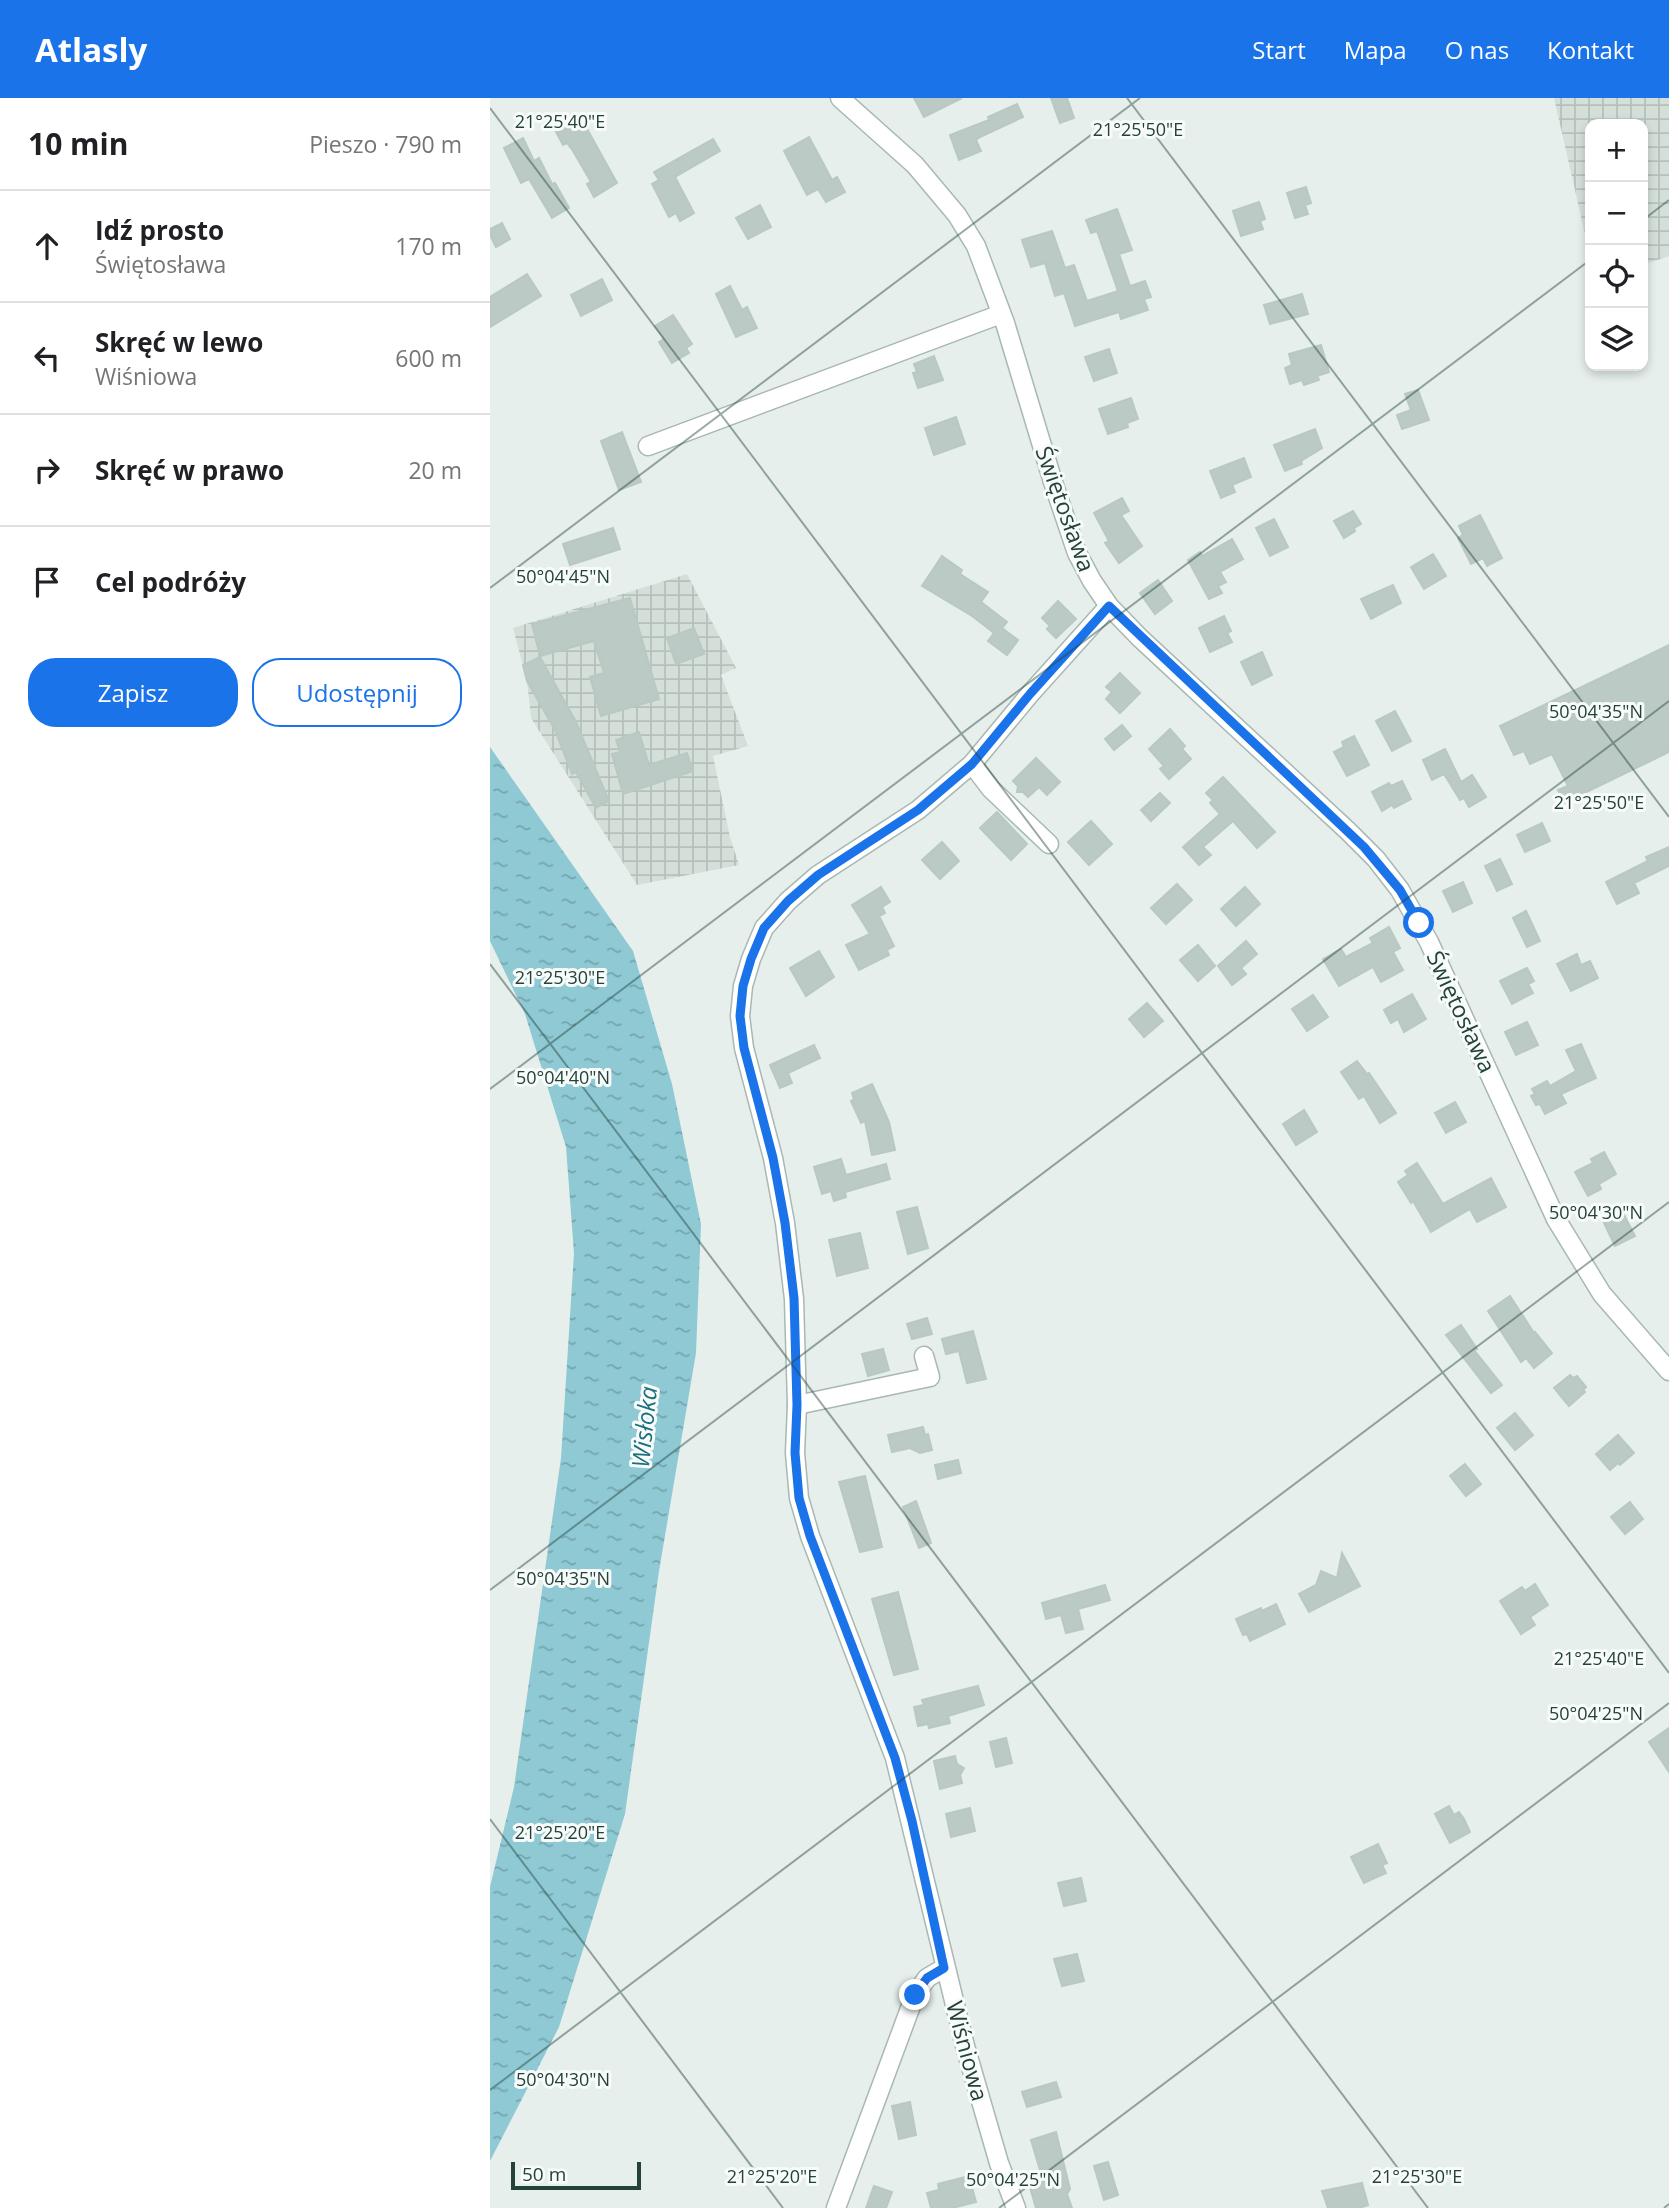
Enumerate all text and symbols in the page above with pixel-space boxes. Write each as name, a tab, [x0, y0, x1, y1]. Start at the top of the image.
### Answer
text: Atlasly	[35, 27, 147, 72]
text: Start	[1252, 33, 1306, 66]
text: Mapa	[1344, 33, 1407, 66]
text: O nas	[1445, 33, 1509, 66]
text: Kontakt	[1547, 33, 1634, 66]
text: 21°25'40"E	[515, 109, 605, 133]
text: 21°25'50"E	[1093, 117, 1183, 141]
map controls	[1585, 119, 1648, 371]
button: +	[1585, 119, 1648, 182]
text: 10 min	[28, 123, 128, 164]
text: Pieszo · 790 m	[309, 128, 462, 160]
button: −	[1585, 182, 1648, 245]
text: Idź prosto	[95, 212, 224, 248]
icon: ahead	[28, 227, 66, 265]
text: 170 m	[395, 230, 462, 262]
button: locate	[1585, 245, 1648, 308]
text: Świętosława	[95, 248, 226, 280]
button: layers	[1585, 308, 1648, 371]
text: Skręć w lewo	[95, 324, 263, 360]
icon: left	[28, 339, 66, 377]
text: 600 m	[395, 342, 462, 374]
text: Wiśniowa	[95, 360, 197, 392]
street label: Świętosława	[1028, 441, 1103, 576]
icon: right	[28, 451, 66, 489]
text: Skręć w prawo	[95, 452, 284, 488]
text: 20 m	[408, 454, 462, 486]
icon: arrive	[28, 563, 66, 601]
text: Cel podróży	[95, 564, 246, 600]
text: 50°04'45"N	[516, 564, 610, 588]
button: Zapisz	[28, 658, 238, 727]
button: Udostępnij	[252, 658, 462, 727]
text: 50°04'35"N	[1549, 699, 1643, 723]
text: 21°25'50"E	[1554, 790, 1644, 814]
route start	[1403, 907, 1434, 938]
street label: Świętosława	[1420, 945, 1504, 1078]
text: 21°25'30"E	[515, 965, 605, 989]
text: 50°04'40"N	[516, 1065, 610, 1089]
text: 50°04'30"N	[1549, 1200, 1643, 1224]
water label: Wisłoka	[623, 1384, 664, 1469]
text: 50°04'35"N	[516, 1566, 610, 1590]
text: 21°25'40"E	[1554, 1646, 1644, 1670]
text: 50°04'25"N	[1549, 1701, 1643, 1725]
text: 21°25'20"E	[515, 1820, 605, 1844]
route end	[899, 1979, 930, 2010]
street label: Wiśniowa	[939, 1997, 997, 2104]
text: 50°04'30"N	[516, 2067, 610, 2091]
scale bar	[511, 2159, 640, 2191]
text: 50 m	[522, 2161, 566, 2187]
text: 21°25'20"E	[727, 2164, 817, 2188]
text: 21°25'30"E	[1372, 2164, 1462, 2188]
text: 50°04'25"N	[966, 2167, 1060, 2191]

